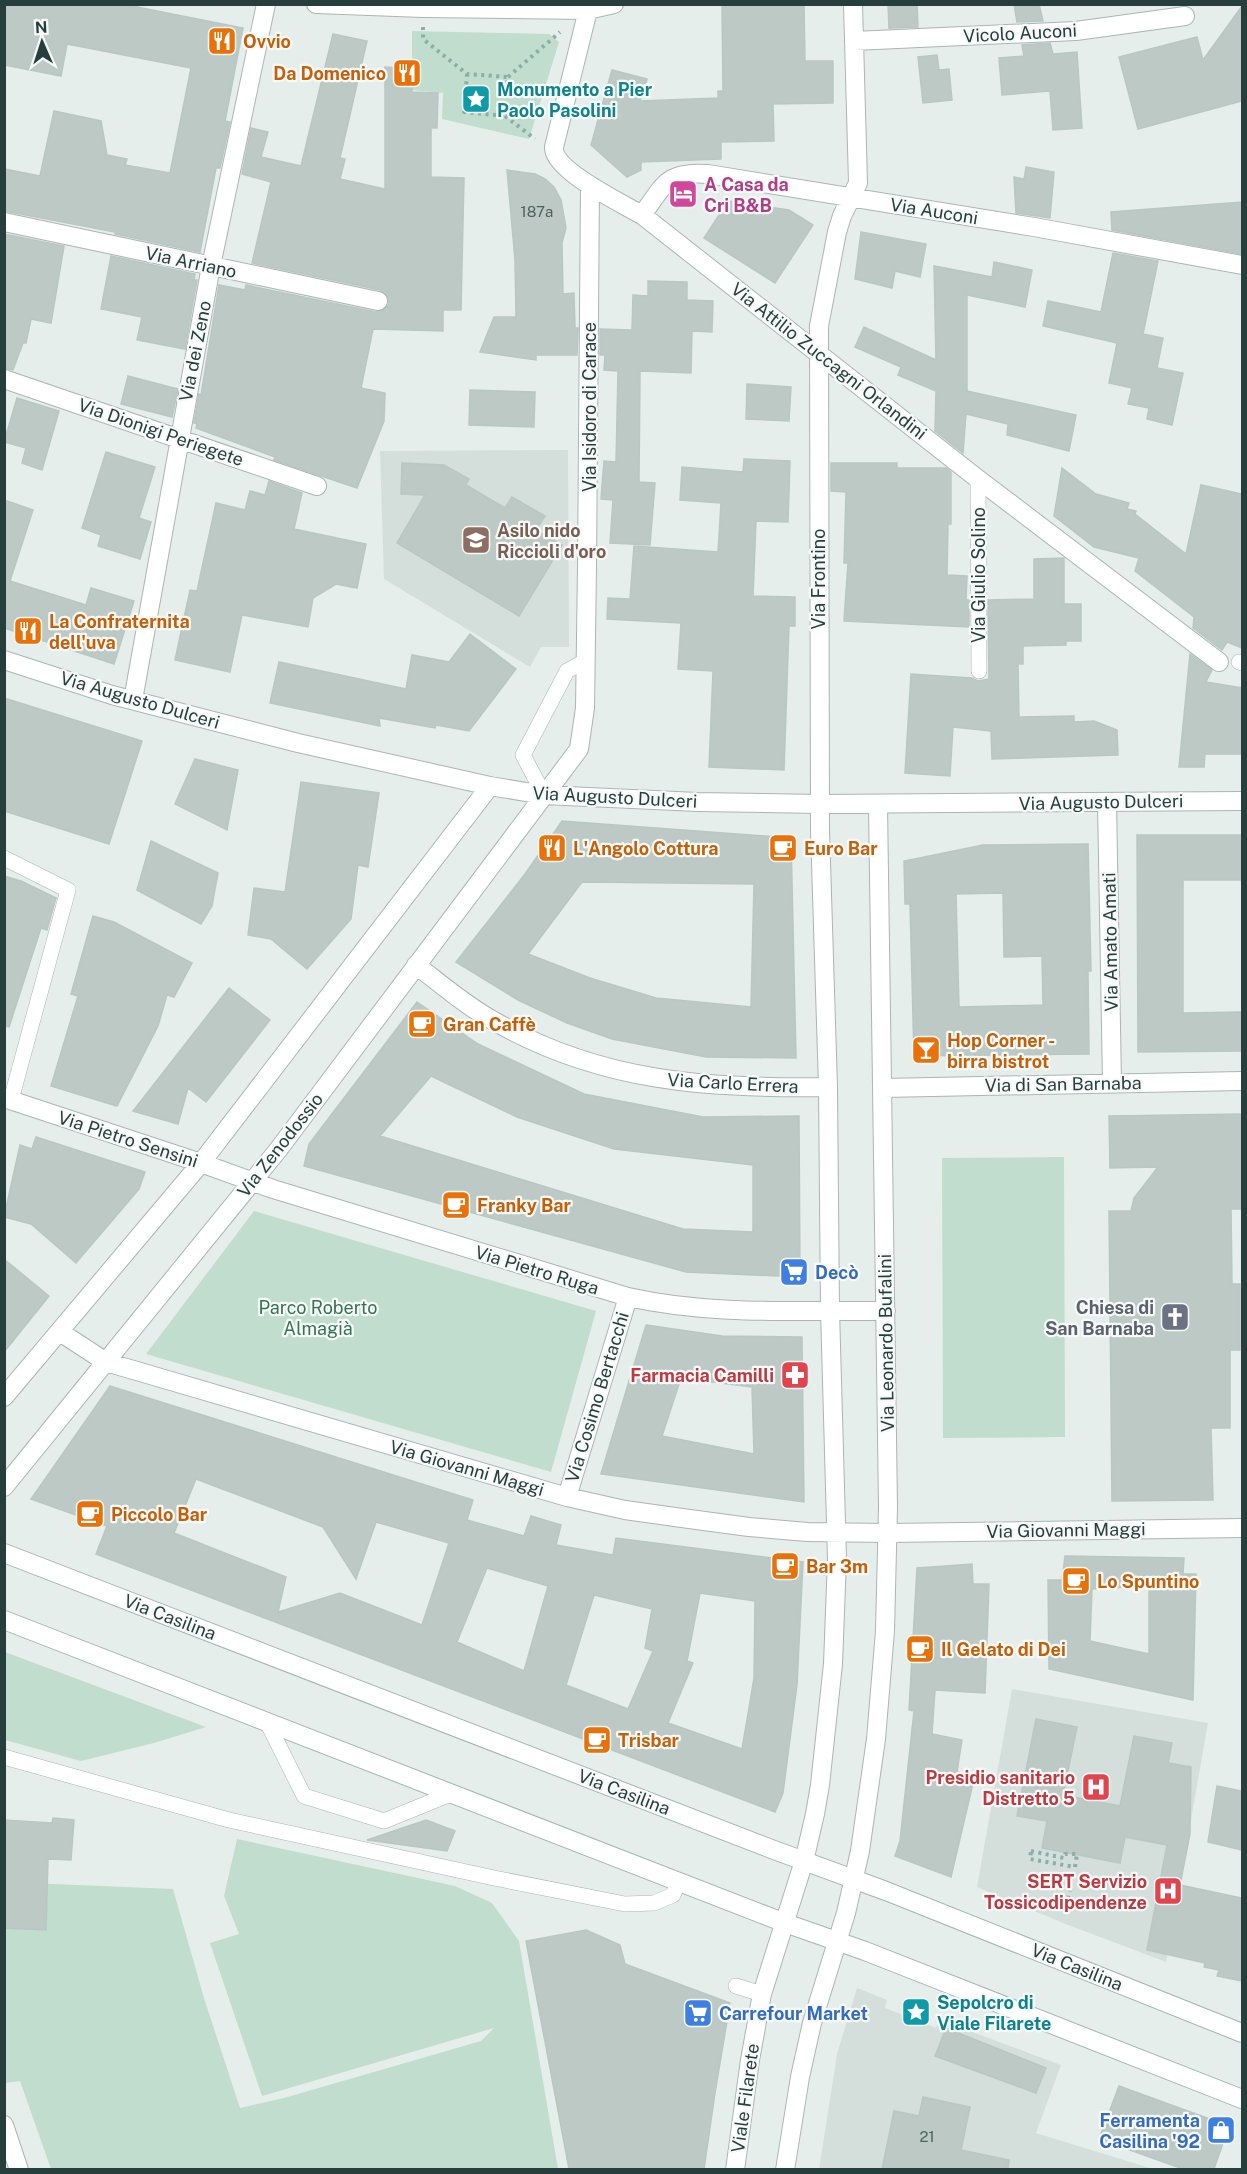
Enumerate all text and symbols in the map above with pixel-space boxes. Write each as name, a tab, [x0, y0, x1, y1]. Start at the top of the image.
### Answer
north arrow	[12, 12, 72, 72]
text: N	[34, 18, 48, 37]
street label: Vicolo Auconi	[963, 20, 1077, 46]
restaurant icon: Ovvio	[206, 25, 238, 57]
place label: Ovvio	[243, 31, 291, 52]
restaurant icon: Da Domenico	[391, 57, 423, 89]
place label: Da Domenico	[273, 63, 386, 84]
place label: Monumento a Pier Paolo Pasolini	[497, 79, 653, 121]
place icon: Monumento a Pier Paolo Pasolini	[460, 83, 492, 115]
place label: A Casa da Cri B&B	[704, 174, 789, 216]
hotel icon: A Casa da Cri B&B	[667, 178, 699, 210]
street label: Via Auconi	[889, 194, 979, 228]
house number: 187a	[521, 203, 553, 220]
street label: Via Arriano	[143, 242, 239, 282]
street label: Via Attilio Zuccagni Orlandini	[727, 278, 931, 444]
street label: Via dei Zeno	[175, 299, 215, 403]
street label: Via Isidoro di Carace	[579, 322, 600, 492]
street label: Via Dionigi Periegete	[75, 394, 247, 470]
street label: Via Giulio Solino	[968, 507, 989, 643]
place label: Asilo nido Riccioli d'oro	[497, 520, 606, 562]
school or university icon: Asilo nido Riccioli d'oro	[460, 524, 492, 556]
street label: Via Frontino	[808, 529, 829, 629]
place label: La Confraternita dell'uva	[49, 611, 190, 653]
restaurant icon: La Confraternita dell'uva	[12, 615, 44, 647]
street label: Via Augusto Dulceri	[58, 667, 222, 733]
street label: Via Augusto Dulceri	[532, 782, 698, 812]
street label: Via Augusto Dulceri	[1018, 790, 1184, 814]
restaurant icon: L'Angolo Cottura	[536, 832, 568, 864]
cafe icon: Euro Bar	[767, 832, 799, 864]
place label: L'Angolo Cottura	[573, 838, 719, 859]
place label: Euro Bar	[804, 838, 878, 859]
street label: Via Amato Amati	[1098, 872, 1122, 1012]
cafe icon: Gran Caffè	[406, 1008, 438, 1040]
place label: Gran Caffè	[443, 1014, 536, 1035]
place label: Hop Corner - birra bistrot	[947, 1030, 1055, 1072]
bar icon: Hop Corner - birra bistrot	[910, 1034, 942, 1066]
street label: Via Carlo Errera	[667, 1069, 799, 1097]
street label: Via di San Barnaba	[984, 1072, 1142, 1096]
street label: Via Zenodossio	[233, 1089, 327, 1201]
street label: Via Pietro Sensini	[55, 1106, 201, 1172]
cafe icon: Franky Bar	[440, 1189, 472, 1221]
place label: Franky Bar	[477, 1195, 571, 1216]
street label: Via Pietro Ruga	[473, 1241, 601, 1299]
street label: Via Leonardo Bufalini	[874, 1254, 898, 1432]
supermarket icon: Decò	[778, 1256, 810, 1288]
place label: Decò	[815, 1262, 859, 1283]
park label: Parco Roberto Almagià	[259, 1297, 378, 1339]
place label: Chiesa di San Barnaba	[1045, 1297, 1154, 1339]
church icon: Chiesa di San Barnaba	[1159, 1301, 1191, 1333]
street label: Via Cosimo Bertacchi	[561, 1309, 633, 1485]
pharmacy icon: Farmacia Camilli	[779, 1359, 811, 1391]
place label: Farmacia Camilli	[630, 1365, 774, 1386]
street label: Via Giovanni Maggi	[387, 1436, 547, 1500]
cafe icon: Piccolo Bar	[74, 1498, 106, 1530]
place label: Piccolo Bar	[111, 1504, 208, 1525]
street label: Via Giovanni Maggi	[986, 1518, 1146, 1542]
cafe icon: Bar 3m	[769, 1550, 801, 1582]
place label: Bar 3m	[806, 1556, 868, 1577]
cafe icon: Lo Spuntino	[1060, 1565, 1092, 1597]
place label: Lo Spuntino	[1097, 1571, 1199, 1592]
street label: Via Casilina	[121, 1590, 219, 1644]
cafe icon: Il Gelato di Dei	[904, 1633, 936, 1665]
place label: Il Gelato di Dei	[941, 1639, 1066, 1660]
cafe icon: Trisbar	[581, 1724, 613, 1756]
place label: Trisbar	[618, 1730, 680, 1751]
street label: Via Casilina	[575, 1765, 673, 1819]
place label: Presidio sanitario Distretto 5	[926, 1767, 1075, 1809]
hospital icon: Presidio sanitario Distretto 5	[1080, 1771, 1112, 1803]
place label: SERT Servizio Tossicodipendenze	[984, 1871, 1147, 1913]
hospital icon: SERT Servizio Tossicodipendenze	[1152, 1875, 1184, 1907]
street label: Via Casilina	[1028, 1939, 1126, 1995]
place label: Sepolcro di Viale Filarete	[937, 1992, 1051, 2034]
place icon: Sepolcro di Viale Filarete	[900, 1996, 932, 2028]
supermarket icon: Carrefour Market	[682, 1997, 714, 2029]
place label: Carrefour Market	[719, 2003, 868, 2024]
street label: Viale Filarete	[727, 2042, 763, 2154]
place label: Ferramenta Casilina '92	[1099, 2110, 1200, 2152]
shop icon: Ferramenta Casilina '92	[1205, 2114, 1237, 2146]
house number: 21	[919, 2128, 935, 2145]

